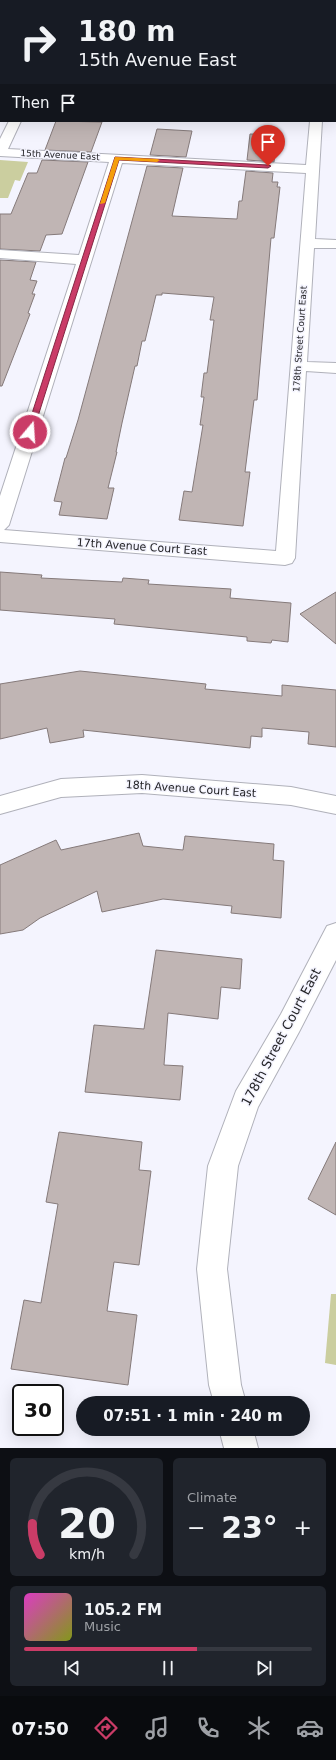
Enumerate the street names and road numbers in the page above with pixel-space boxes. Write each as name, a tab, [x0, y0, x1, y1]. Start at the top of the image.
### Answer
street label: 15th Avenue East	[20, 148, 100, 162]
street label: 178th Street Court East	[291, 285, 309, 392]
street label: 17th Avenue Court East	[76, 536, 208, 558]
street label: 18th Avenue Court East	[125, 778, 257, 800]
street label: 178th Street Court East	[238, 966, 324, 1108]

